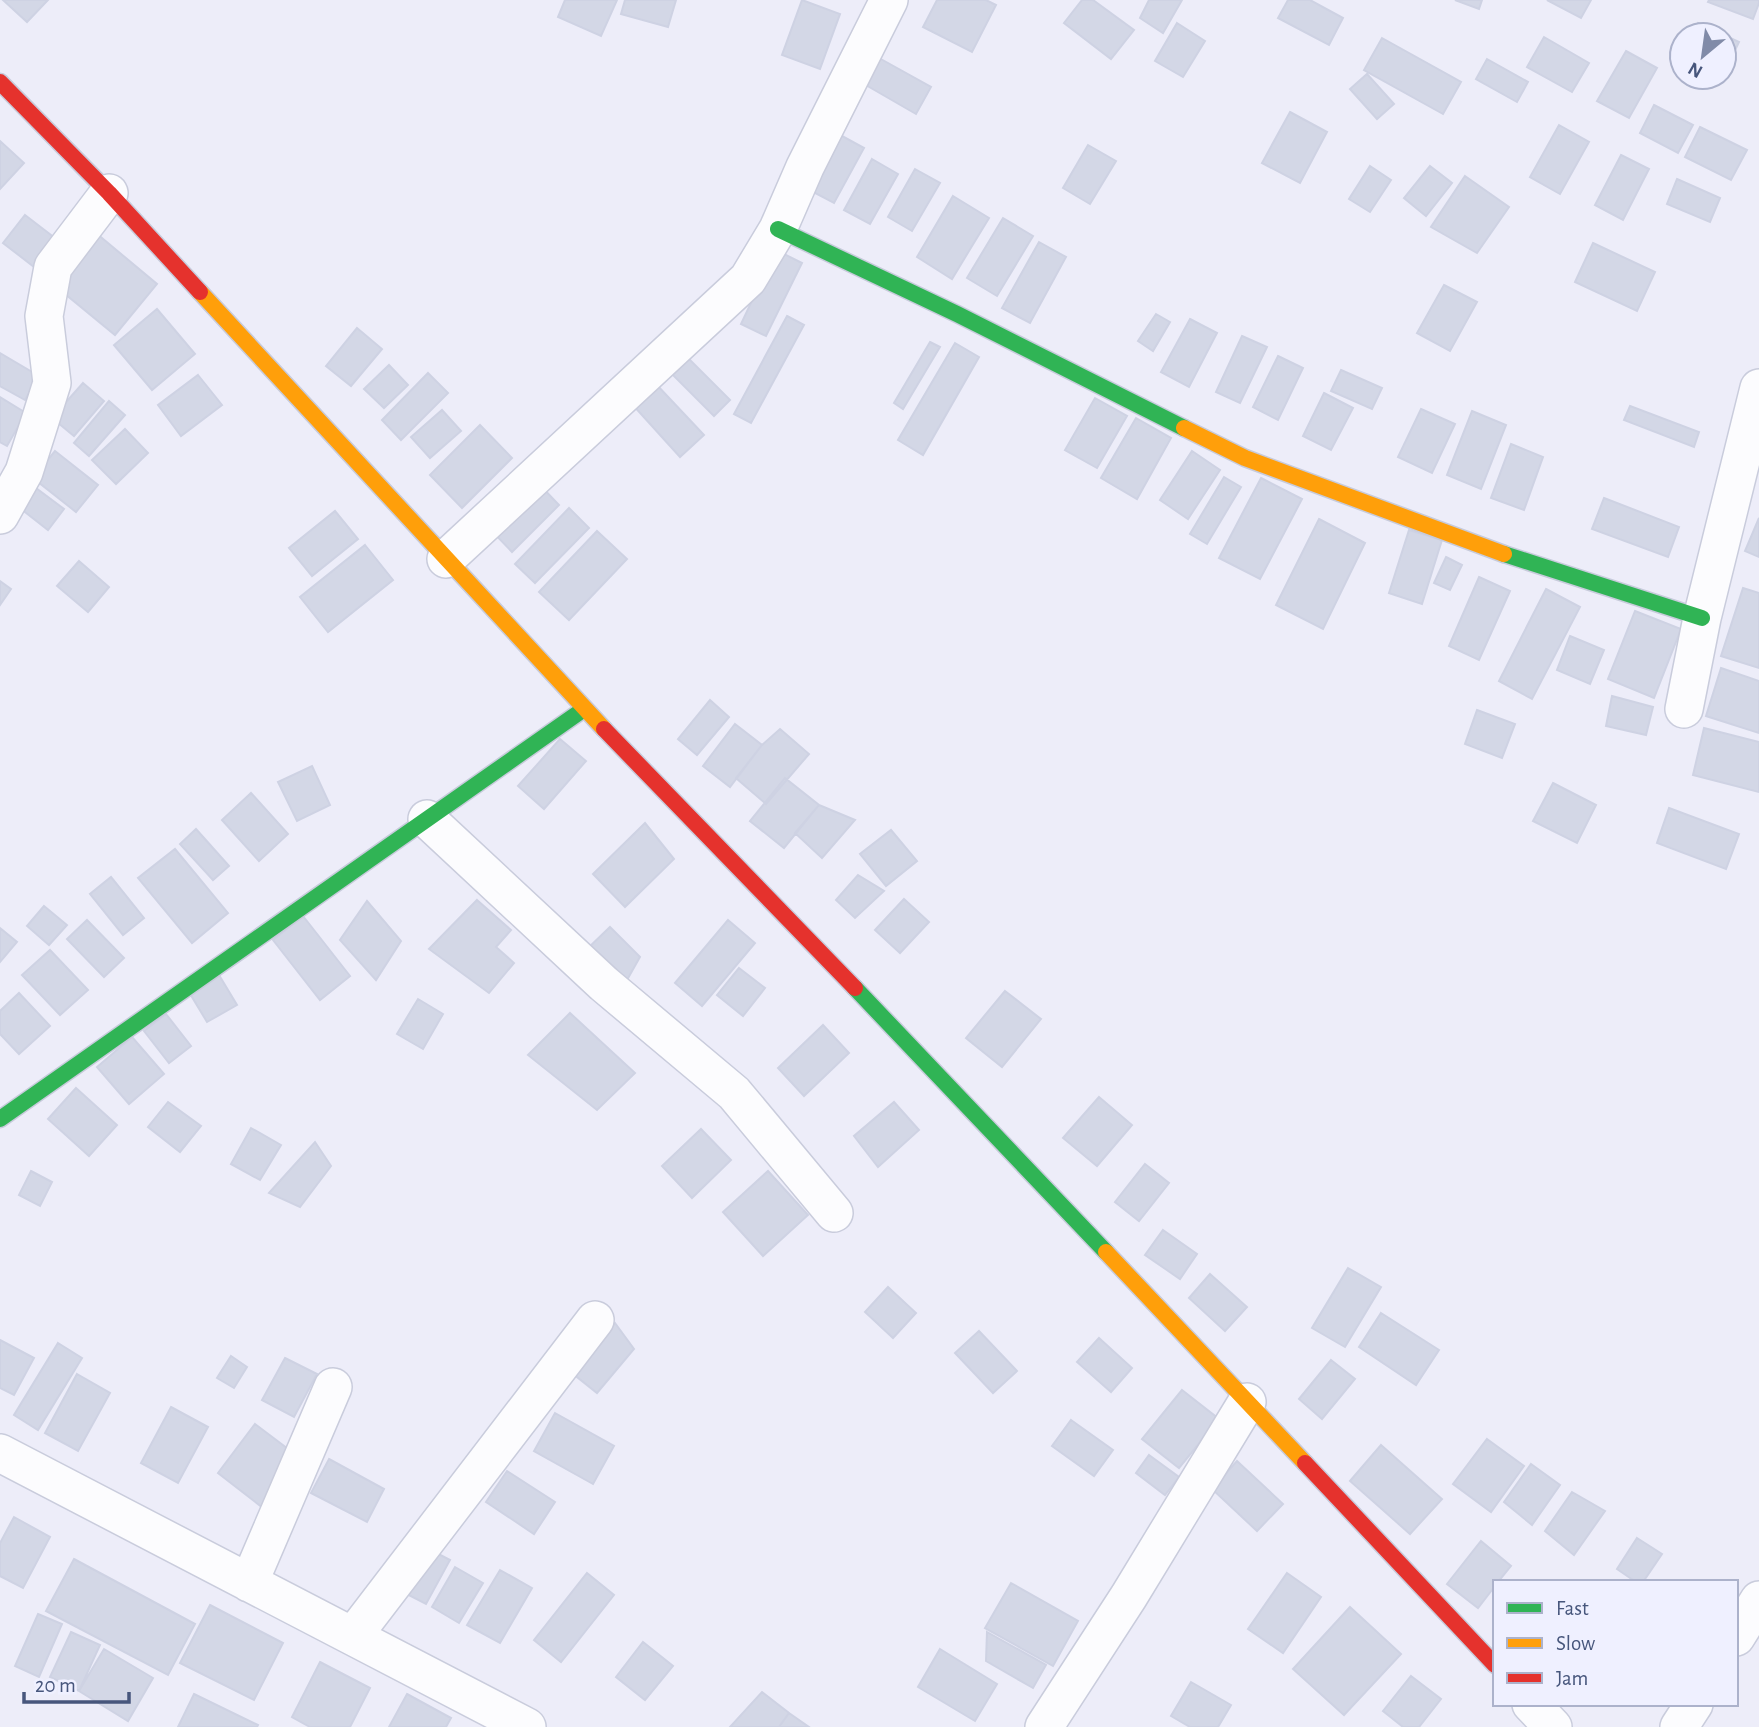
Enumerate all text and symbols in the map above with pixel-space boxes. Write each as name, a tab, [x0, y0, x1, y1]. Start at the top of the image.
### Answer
north arrow	[1668, 21, 1738, 91]
text: N	[1685, 58, 1706, 81]
legend	[1493, 1580, 1738, 1706]
text: Fast	[1556, 1598, 1589, 1619]
text: Slow	[1556, 1633, 1595, 1654]
scale bar	[24, 1660, 130, 1704]
text: Jam	[1556, 1668, 1588, 1689]
text: 20 m	[35, 1675, 76, 1696]

